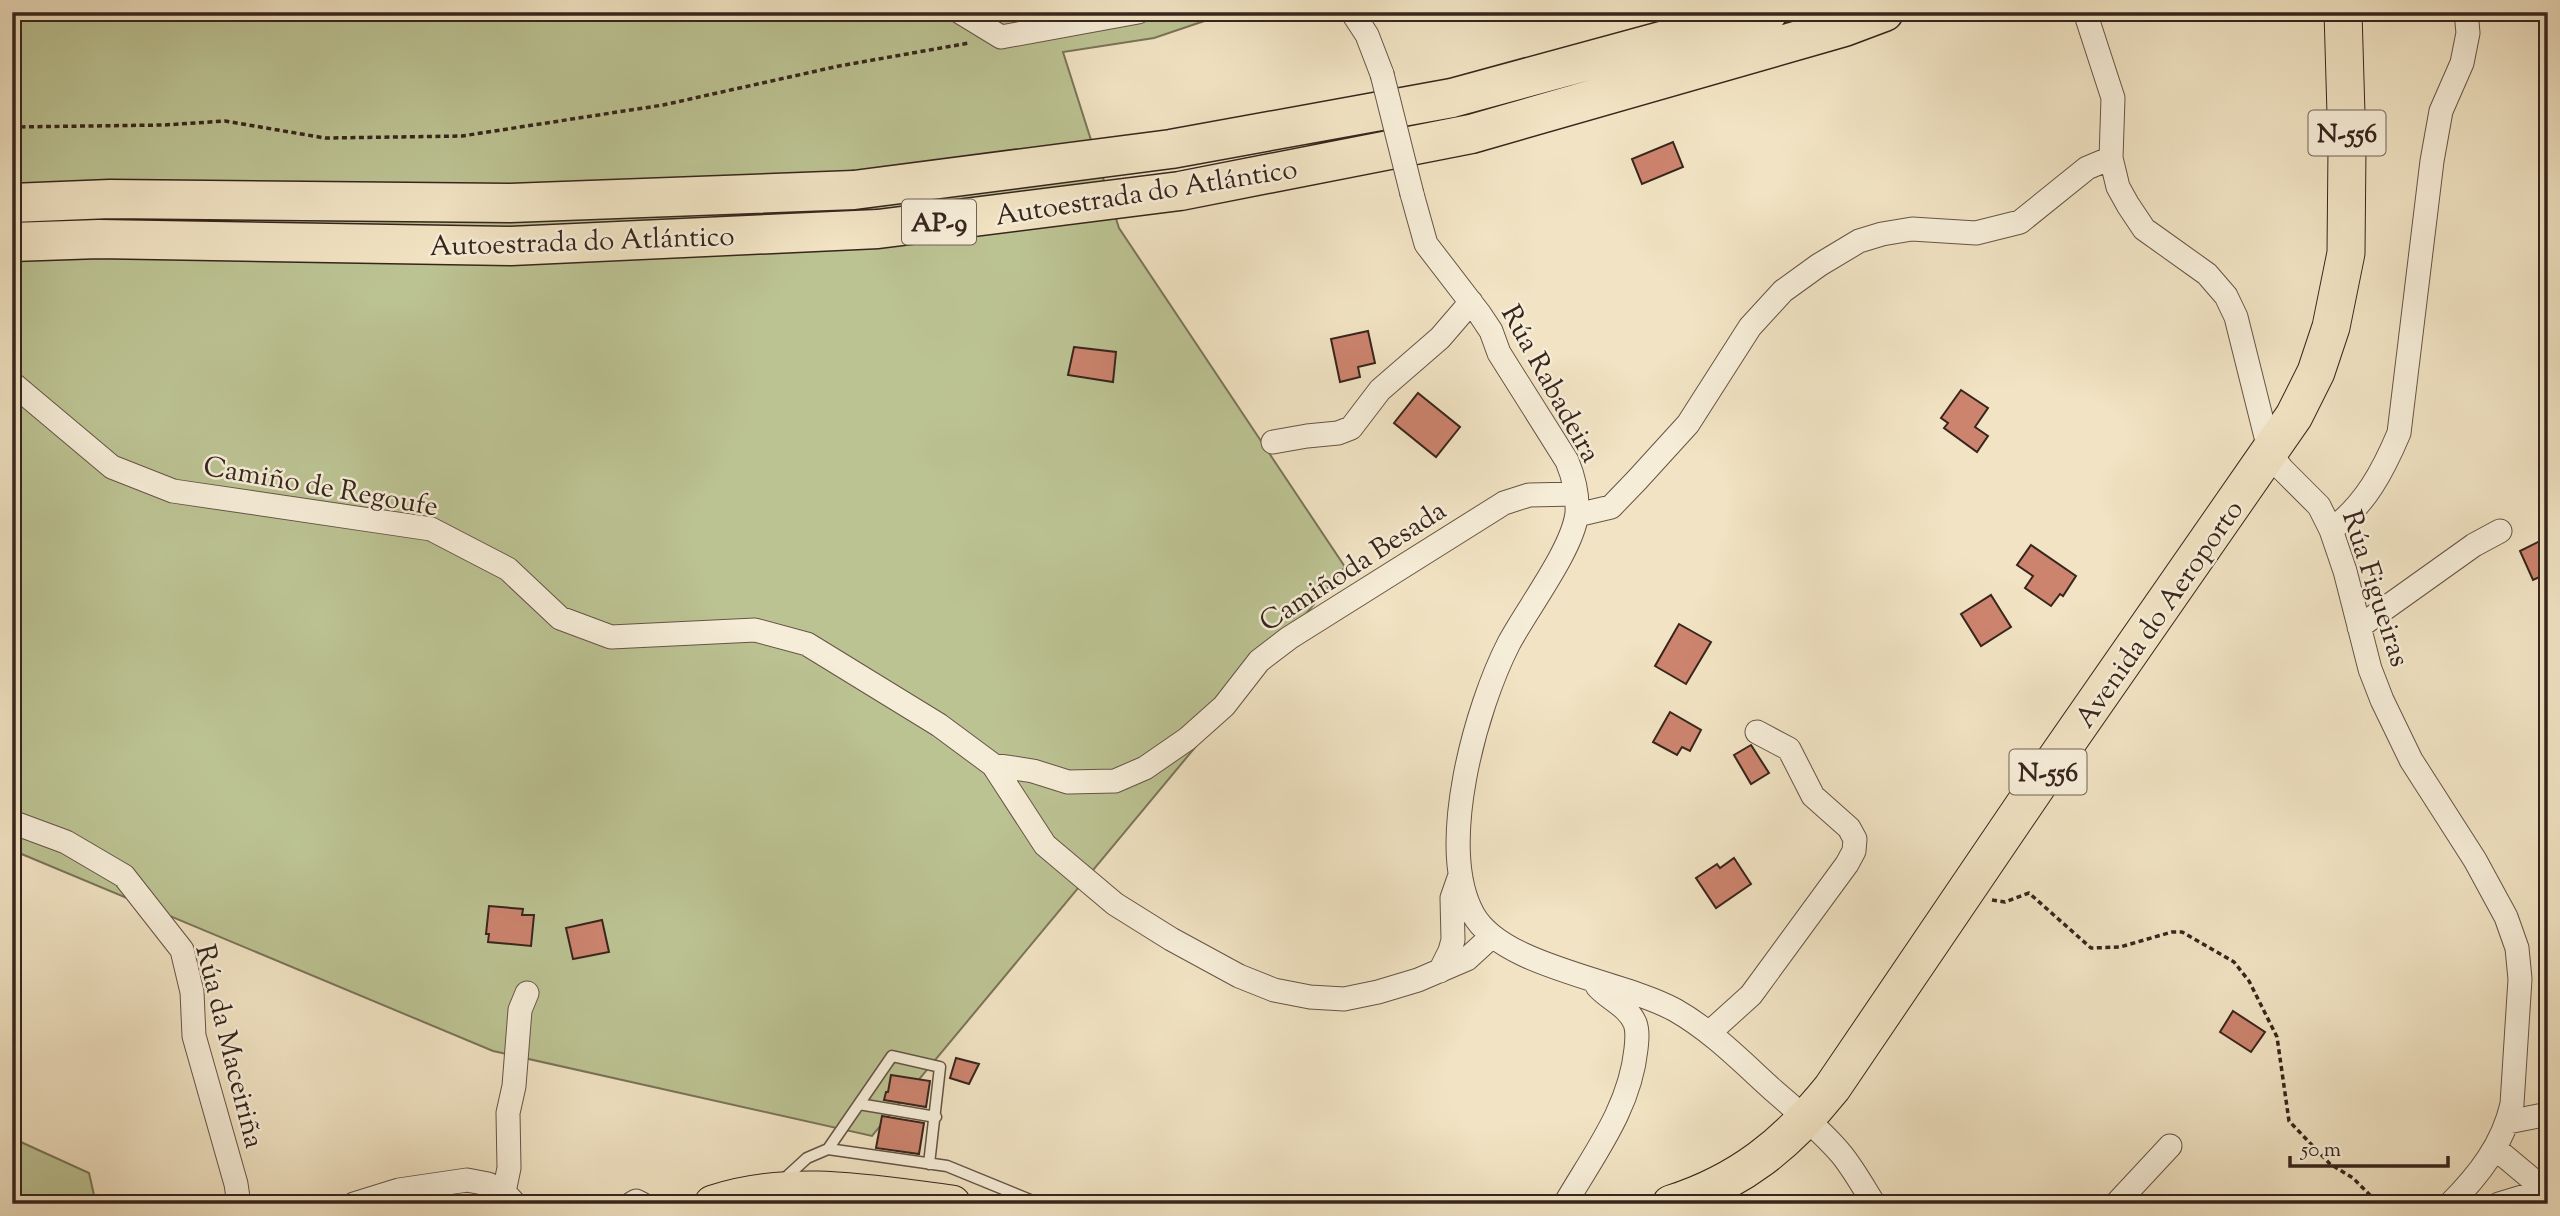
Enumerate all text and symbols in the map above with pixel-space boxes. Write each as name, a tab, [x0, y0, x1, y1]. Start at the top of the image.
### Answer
road number: N-556	[2308, 110, 2386, 156]
street label: Autoestrada do Atlántico	[993, 150, 1300, 238]
road number: AP-9	[902, 200, 976, 244]
street label: Autoestrada do Atlántico	[429, 218, 735, 268]
street label: Rúa Rabadeira	[1490, 298, 1609, 471]
street label: Camiño de Regoufe	[200, 448, 441, 528]
street label: Camiñoda Besada	[1252, 492, 1455, 643]
street label: Avenida do Aeroporto	[2067, 493, 2254, 737]
street label: Rúa Figueiras	[2330, 506, 2418, 672]
road number: N-556	[2010, 750, 2086, 794]
street label: Rúa da Maceiriña	[183, 941, 273, 1153]
scale bar	[2290, 1125, 2448, 1169]
text: 50 m	[2300, 1136, 2341, 1166]

